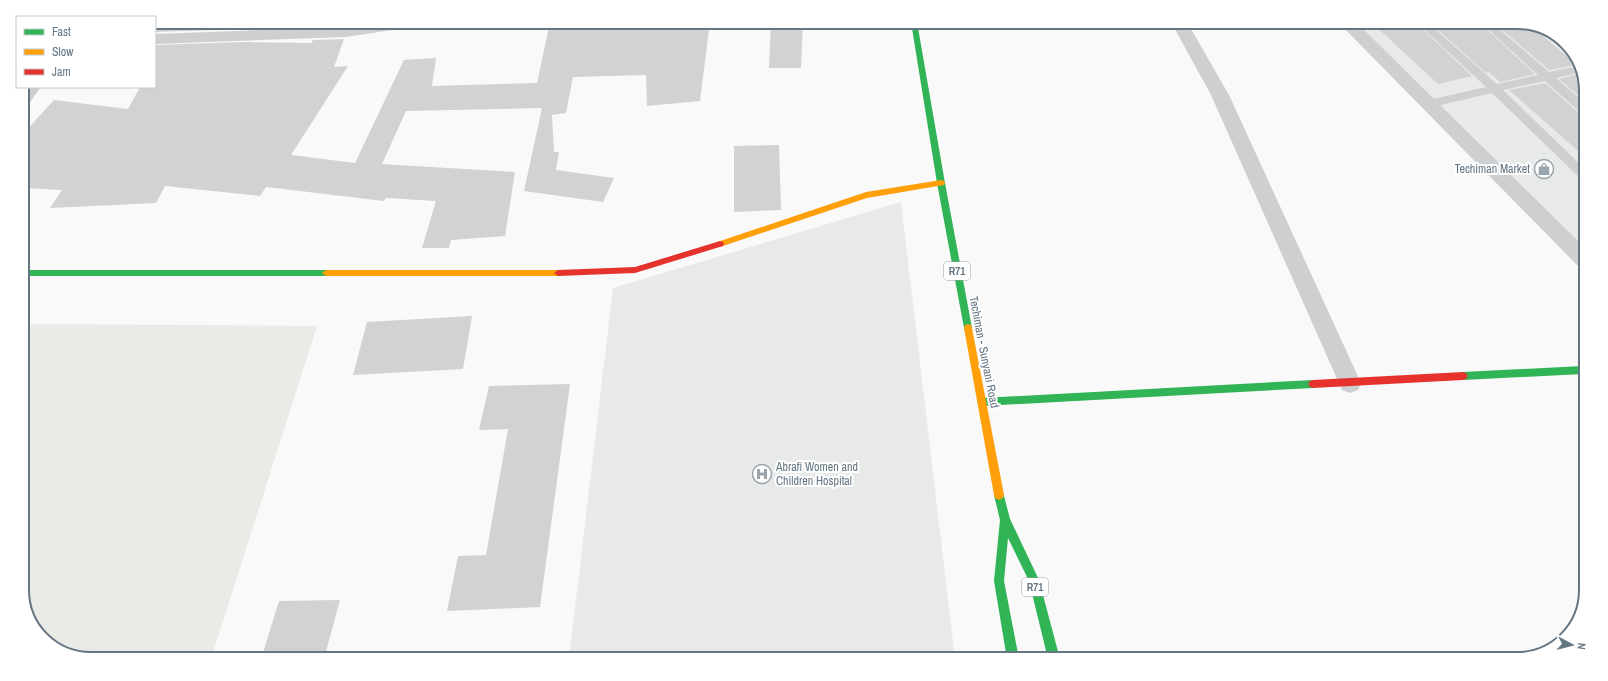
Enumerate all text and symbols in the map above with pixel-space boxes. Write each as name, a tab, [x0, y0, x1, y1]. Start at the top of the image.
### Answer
legend	[16, 16, 156, 88]
text: Fast	[52, 24, 71, 40]
text: Slow	[52, 44, 74, 60]
text: Jam	[52, 64, 71, 80]
shop icon: Techiman Market	[1533, 158, 1555, 180]
place label: Techiman Market	[1455, 161, 1530, 177]
road number: R71	[944, 262, 970, 280]
street label: Techiman - Sunyani Road	[965, 295, 1003, 409]
place label: Abrafi Women and Children Hospital	[775, 459, 858, 489]
hospital icon: Abrafi Women and Children Hospital	[751, 463, 773, 485]
road number: R71	[1022, 578, 1048, 596]
north arrow	[1552, 625, 1592, 665]
text: N	[1575, 642, 1589, 650]

